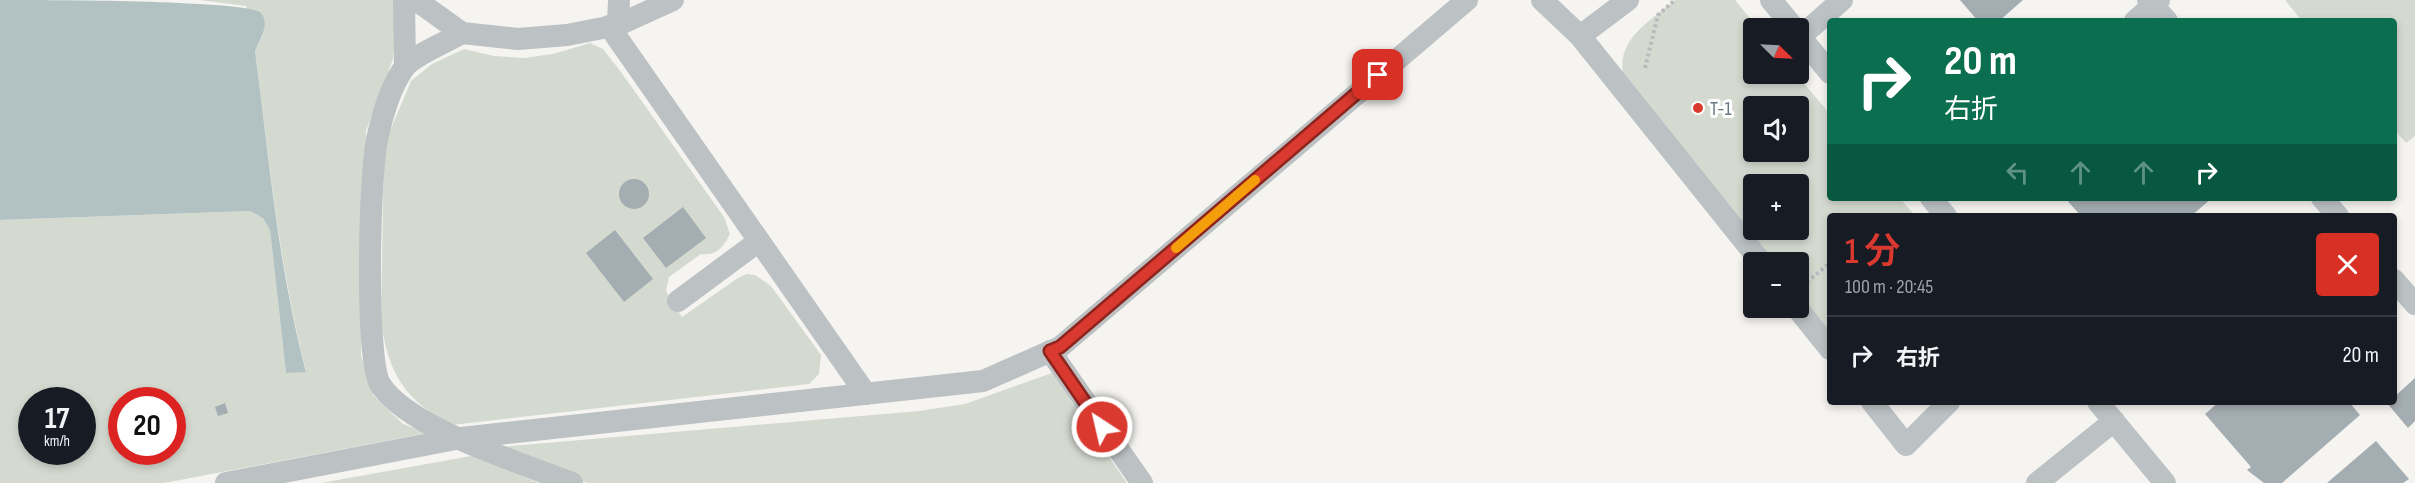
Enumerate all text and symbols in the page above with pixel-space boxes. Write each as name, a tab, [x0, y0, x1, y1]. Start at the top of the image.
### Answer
north arrow	[1743, 18, 1809, 84]
map controls	[1743, 18, 1809, 318]
text: 20 m	[1944, 36, 2017, 87]
icon: right	[1845, 42, 1923, 120]
pin	[1352, 49, 1403, 100]
icon: arrive	[1361, 58, 1394, 91]
text: 右折	[1944, 94, 1998, 126]
button: sound	[1743, 96, 1809, 162]
place label: T-1	[1710, 97, 1732, 121]
marker: T-1	[1691, 101, 1705, 115]
icon: left	[2001, 156, 2034, 189]
icon: ahead	[2064, 156, 2097, 189]
icon: ahead	[2127, 156, 2160, 189]
icon: right	[2190, 156, 2223, 189]
button: +	[1743, 174, 1809, 240]
text: 1 分	[1845, 231, 1900, 274]
button: close	[2316, 233, 2379, 296]
button: −	[1743, 252, 1809, 318]
text: 100 m · 20:45	[1845, 275, 1933, 299]
icon: right	[1845, 339, 1878, 372]
text: 20 m	[2343, 342, 2379, 369]
text: 右折	[1896, 345, 1940, 372]
speed limit sign: 20	[108, 387, 186, 465]
position arrow	[1070, 395, 1134, 459]
text: 17	[45, 401, 69, 437]
text: km/h	[44, 432, 70, 451]

